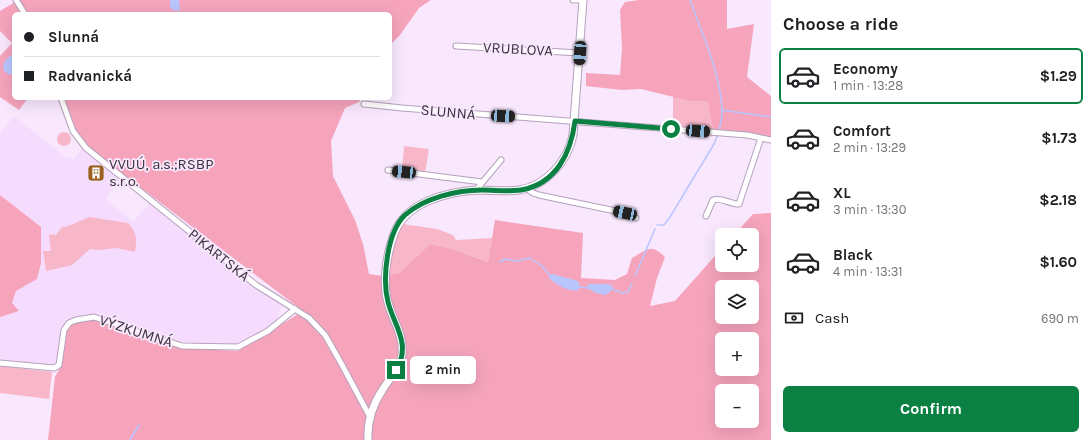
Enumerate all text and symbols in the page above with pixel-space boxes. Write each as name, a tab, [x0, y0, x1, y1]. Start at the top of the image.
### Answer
text: Choose a ride	[783, 13, 898, 35]
text: Slunná	[48, 28, 99, 46]
street label: VRUBLOVA	[483, 38, 554, 60]
car	[573, 41, 587, 65]
icon: car	[785, 58, 821, 94]
text: Economy	[833, 60, 898, 78]
text: Radvanická	[48, 67, 132, 85]
text: $1.29	[1040, 67, 1077, 85]
text: 1 min · 13:28	[833, 78, 903, 93]
street label: SLUNNÁ	[420, 101, 477, 123]
car	[491, 109, 515, 123]
route start	[662, 120, 680, 138]
icon: car	[785, 120, 821, 156]
text: Comfort	[833, 122, 891, 140]
car	[686, 124, 710, 138]
text: $1.73	[1041, 129, 1077, 147]
text: 2 min · 13:29	[833, 140, 906, 155]
place label: VVUÚ, a.s.;RSBP s.r.o.	[109, 155, 213, 190]
building icon: VVUÚ, a.s.;RSBP s.r.o.	[86, 163, 106, 183]
car	[392, 165, 416, 179]
icon: car	[785, 182, 821, 218]
text: XL	[833, 184, 851, 202]
text: $2.18	[1039, 191, 1077, 209]
text: 3 min · 13:30	[833, 202, 907, 217]
car	[612, 205, 638, 221]
street label: PIKARTSKÁ	[185, 225, 254, 285]
map controls	[715, 228, 759, 428]
button: locate	[715, 228, 759, 272]
icon: car	[785, 244, 821, 280]
text: Black	[833, 246, 873, 264]
text: $1.60	[1040, 253, 1077, 271]
text: 4 min · 13:31	[833, 264, 903, 279]
button: layers	[715, 280, 759, 324]
icon: cash	[783, 307, 805, 329]
text: Cash	[815, 309, 849, 327]
street label: VÝZKUMNÁ	[97, 311, 175, 351]
text: 690 m	[1041, 311, 1079, 326]
button: +	[715, 332, 759, 376]
callout: 2 min	[410, 356, 476, 384]
route end	[387, 361, 405, 379]
text: 2 min	[425, 362, 461, 377]
button: −	[715, 384, 759, 428]
button: Confirm	[783, 386, 1079, 432]

